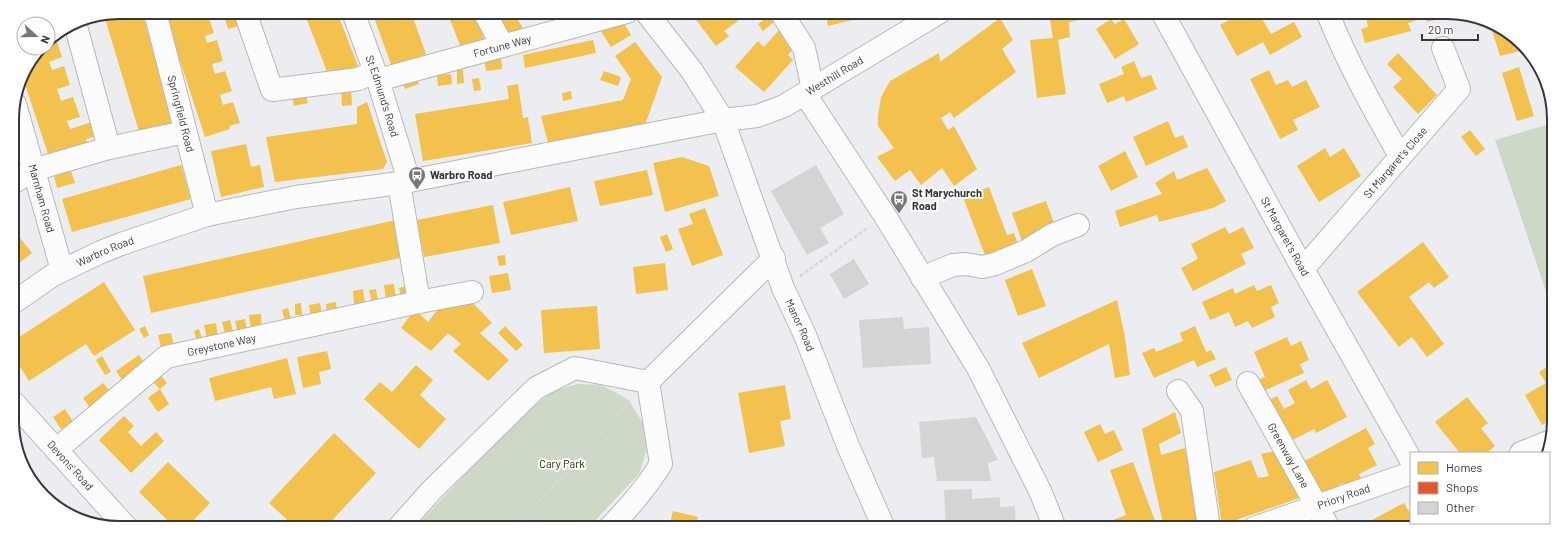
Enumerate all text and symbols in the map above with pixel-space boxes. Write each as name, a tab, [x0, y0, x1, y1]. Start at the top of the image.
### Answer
north arrow	[16, 16, 56, 56]
scale bar	[1422, 16, 1478, 42]
text: 20 m	[1428, 22, 1454, 36]
street label: Fortune Way	[472, 31, 533, 60]
text: N	[38, 34, 53, 46]
street label: St Edmund's Road	[363, 53, 402, 138]
street label: Westhill Road	[803, 53, 865, 97]
street label: Springfield Road	[165, 74, 198, 153]
street label: St Margaret's Close	[1360, 124, 1430, 201]
street label: Marnham Road	[26, 162, 58, 234]
bus stop icon: Warbro Road	[407, 165, 427, 190]
place label: Warbro Road	[430, 168, 492, 181]
place label: St Marychurch Road	[912, 186, 982, 212]
bus stop icon: St Marychurch Road	[889, 189, 909, 214]
street label: St Margaret's Road	[1259, 194, 1313, 278]
street label: Warbro Road	[74, 233, 135, 269]
street label: Manor Road	[783, 297, 818, 353]
street label: Greystone Way	[186, 331, 257, 358]
street label: Greenway Lane	[1266, 420, 1312, 490]
street label: Devons' Road	[45, 437, 96, 493]
legend	[1410, 452, 1550, 524]
park label: Cary Park	[539, 457, 585, 470]
text: Homes	[1446, 460, 1483, 474]
text: Shops	[1446, 480, 1479, 494]
street label: Priory Road	[1315, 481, 1372, 511]
text: Other	[1446, 500, 1476, 514]

